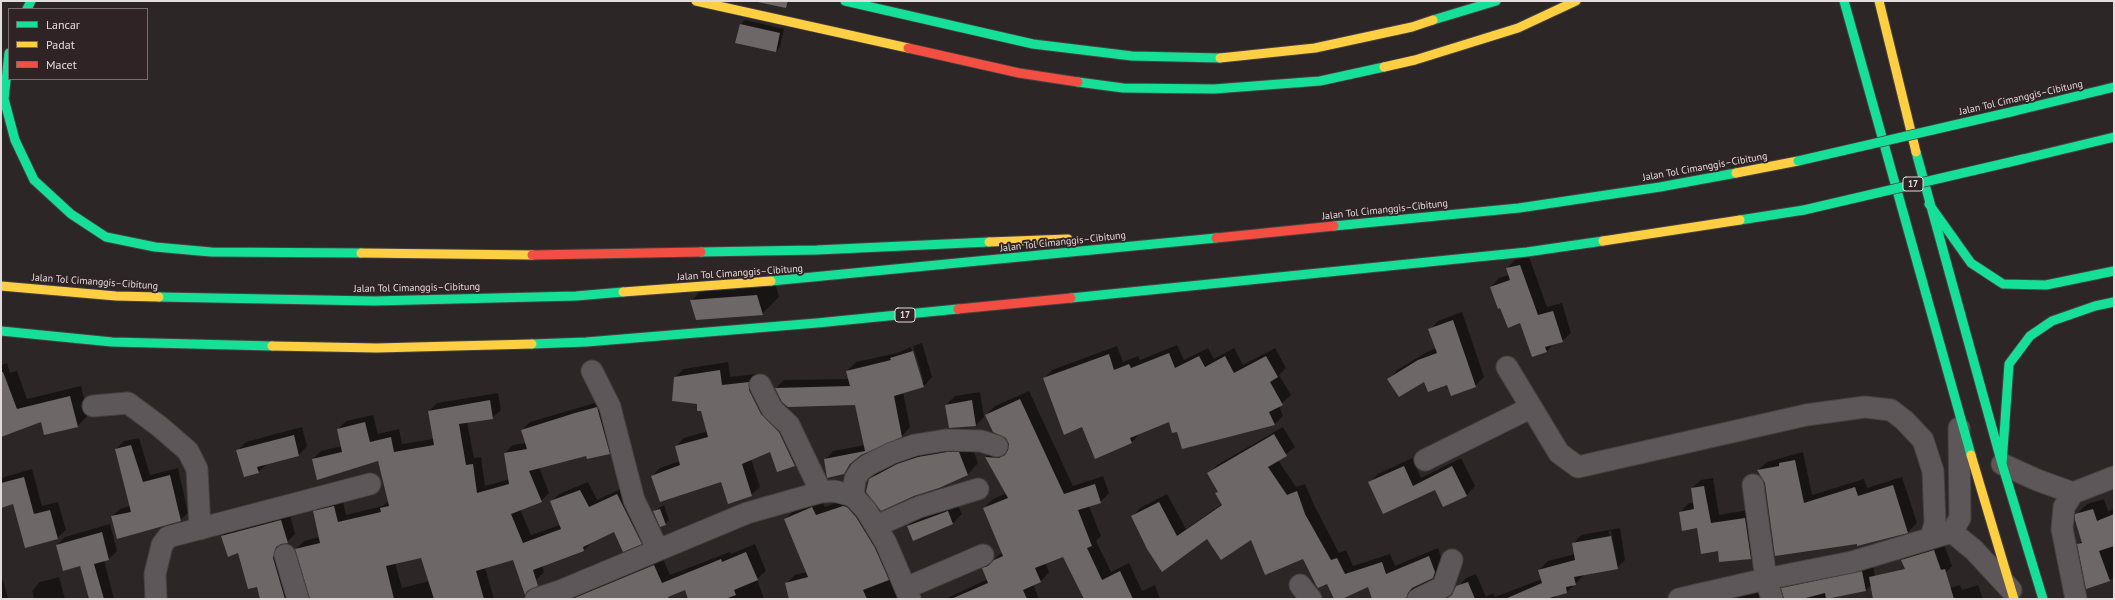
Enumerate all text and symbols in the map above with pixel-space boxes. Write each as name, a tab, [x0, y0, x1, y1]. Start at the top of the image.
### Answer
legend	[8, 8, 148, 80]
text: Lancar	[46, 17, 80, 32]
text: Padat	[46, 37, 75, 52]
text: Macet	[46, 57, 77, 72]
street label: Jalan Tol Cimanggis–Cibitung	[1958, 78, 2084, 118]
street label: Jalan Tol Cimanggis–Cibitung	[1642, 150, 1768, 184]
road number: 17	[1903, 177, 1923, 191]
street label: Jalan Tol Cimanggis–Cibitung	[1322, 197, 1448, 223]
street label: Jalan Tol Cimanggis–Cibitung	[1000, 229, 1126, 255]
street label: Jalan Tol Cimanggis–Cibitung	[677, 263, 803, 283]
street label: Jalan Tol Cimanggis–Cibitung	[32, 272, 158, 292]
street label: Jalan Tol Cimanggis–Cibitung	[354, 281, 480, 295]
road number: 17	[895, 308, 915, 322]

